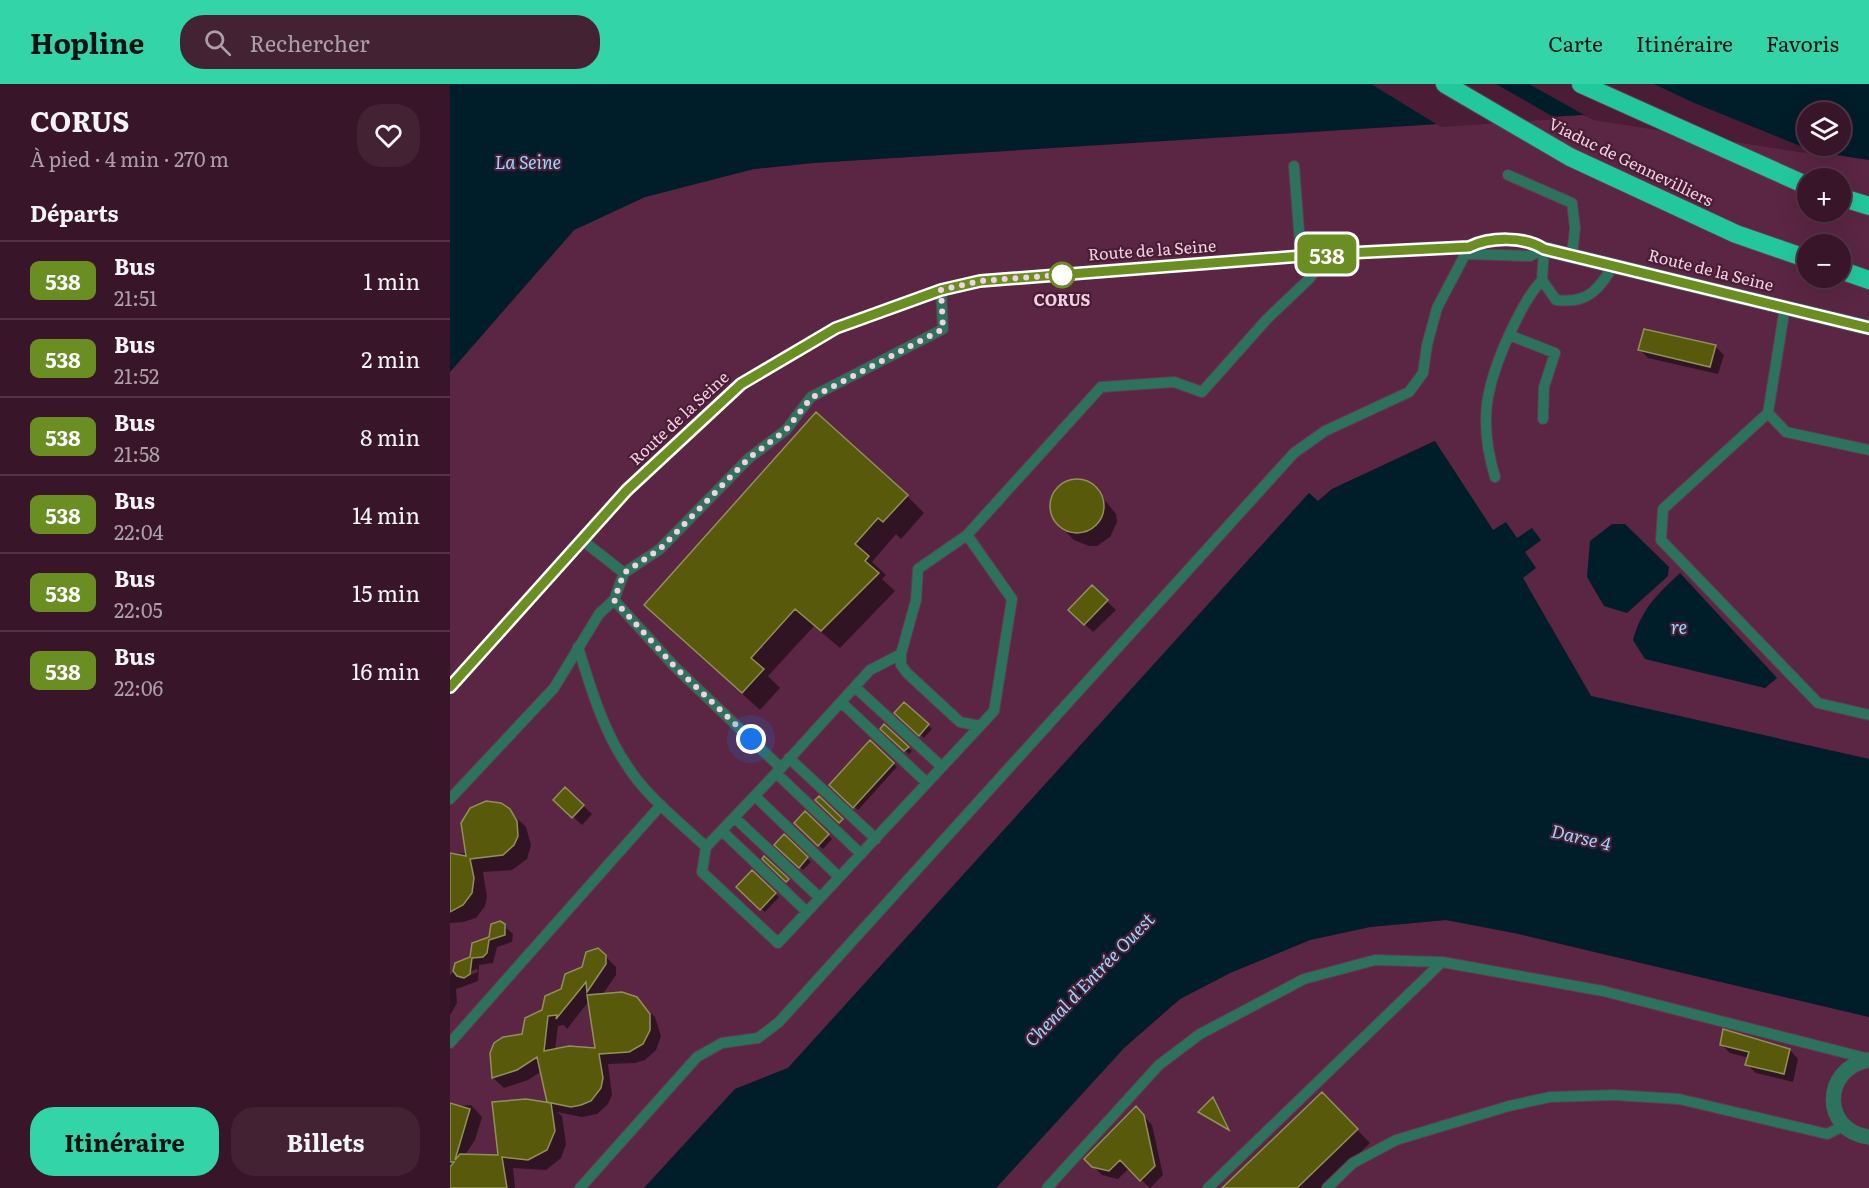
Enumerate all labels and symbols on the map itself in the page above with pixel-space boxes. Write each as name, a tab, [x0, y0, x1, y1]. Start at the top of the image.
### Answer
street label: Viaduc de Gennevilliers	[1545, 111, 1718, 211]
water label: La Seine	[495, 148, 561, 175]
street label: Route de la Seine	[1087, 233, 1217, 265]
line badge: 538	[1292, 234, 1362, 274]
street label: Route de la Seine	[1646, 242, 1776, 296]
marker: CORUS	[1049, 262, 1075, 288]
place label: CORUS	[1034, 287, 1091, 311]
street label: Route de la Seine	[623, 365, 733, 470]
water label: re	[1671, 613, 1687, 640]
your location	[736, 724, 766, 754]
water label: Darse 4	[1549, 817, 1614, 857]
water label: Chenal d'Entrée Ouest	[1018, 906, 1160, 1052]

